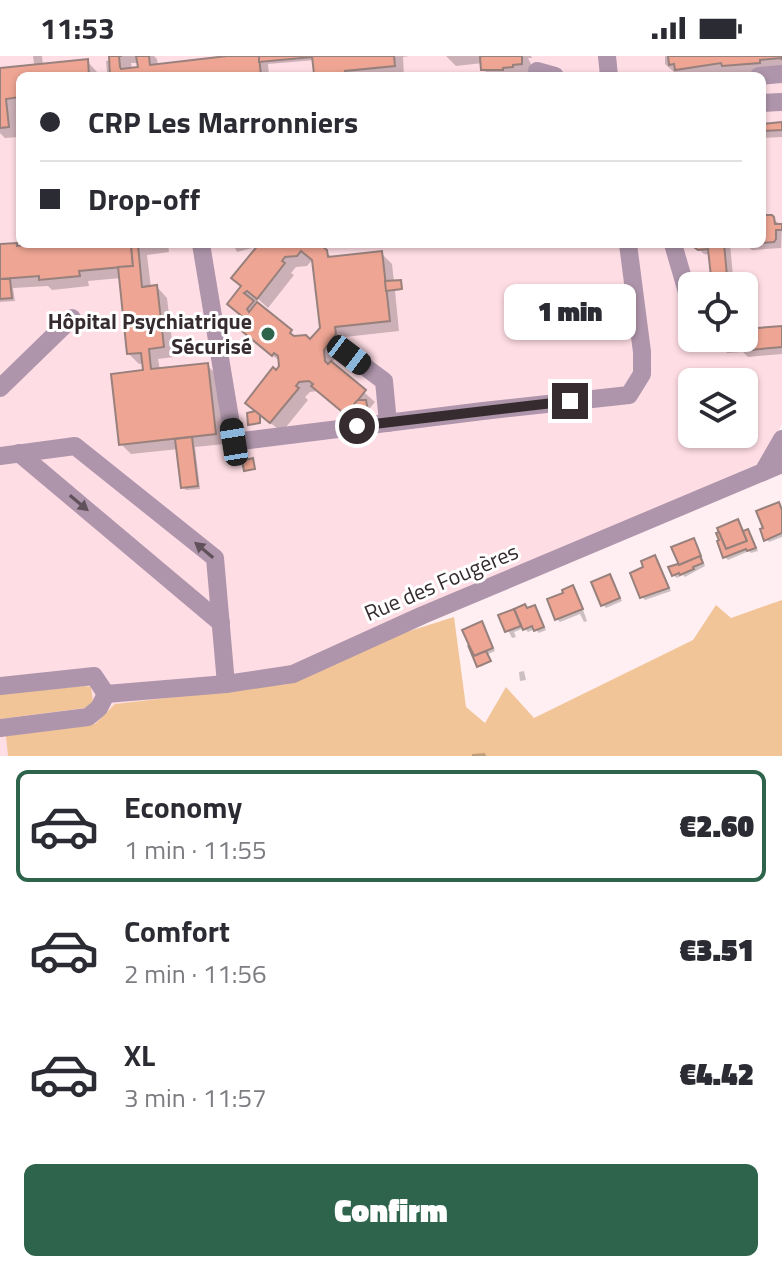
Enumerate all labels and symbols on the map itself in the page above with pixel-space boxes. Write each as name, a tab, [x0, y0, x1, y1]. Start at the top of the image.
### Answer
callout: 1 min	[504, 285, 636, 341]
place label: Hôpital Psychiatrique Sécurisé	[48, 304, 252, 363]
marker: Hôpital Psychiatrique Sécurisé	[259, 325, 277, 343]
car	[323, 331, 375, 379]
route end	[552, 383, 588, 419]
route start	[339, 408, 375, 444]
car	[218, 416, 250, 468]
one-way arrow	[69, 494, 89, 511]
street label: Rue des Fougères	[359, 534, 523, 630]
one-way arrow	[195, 542, 215, 559]

